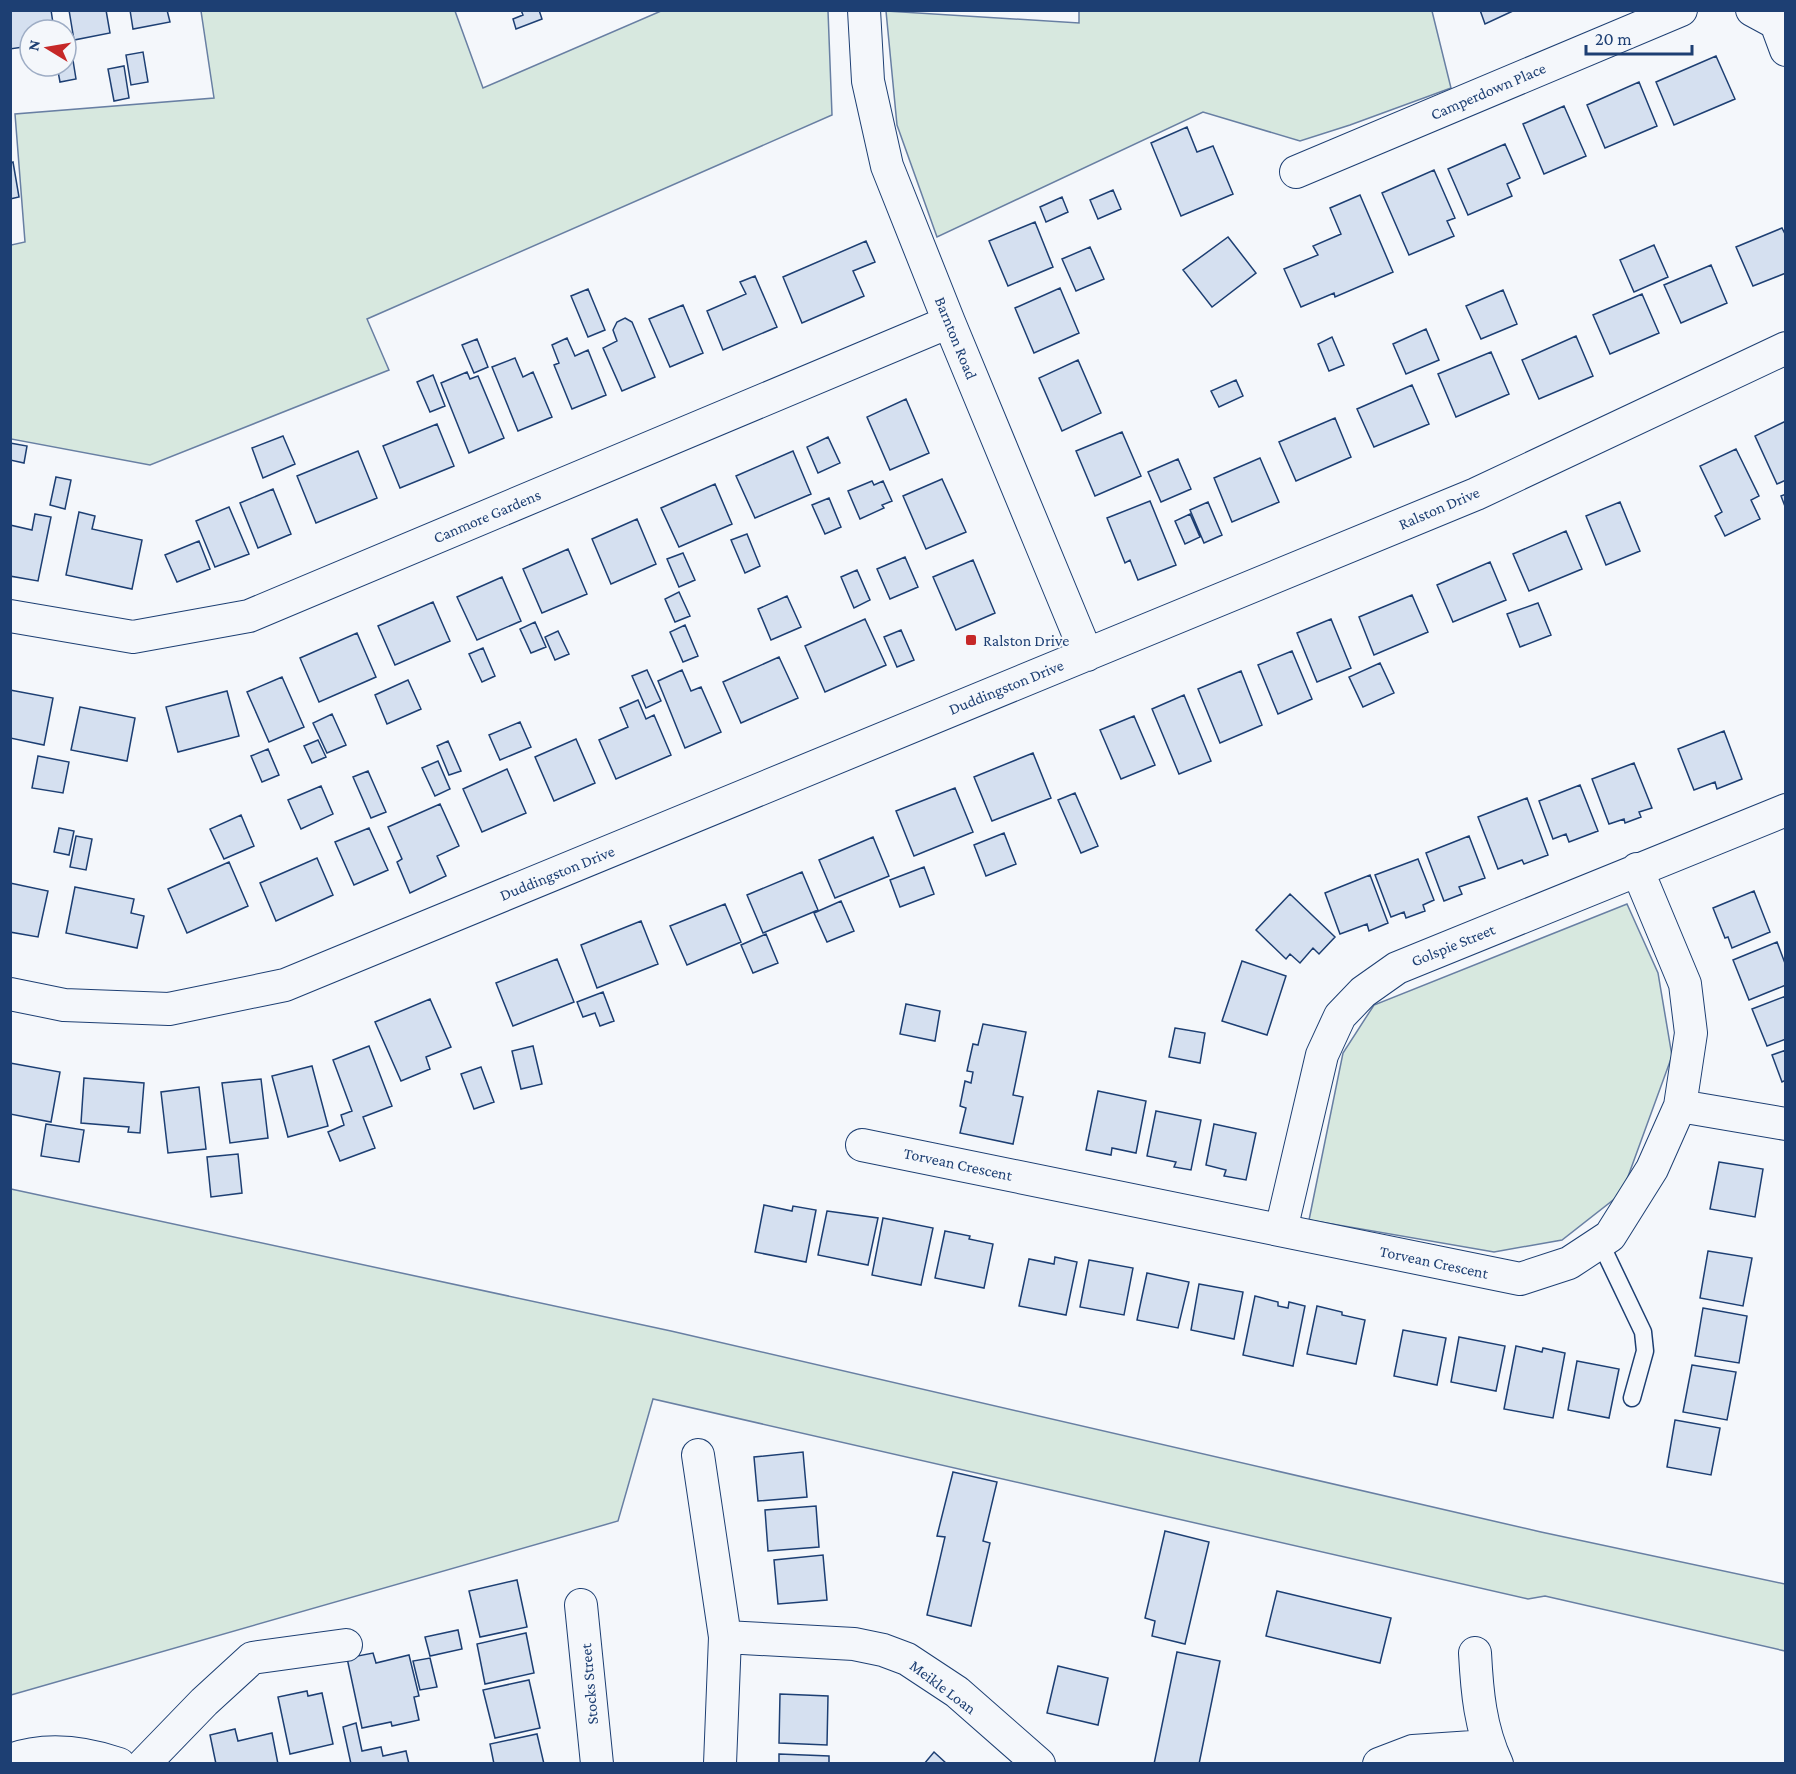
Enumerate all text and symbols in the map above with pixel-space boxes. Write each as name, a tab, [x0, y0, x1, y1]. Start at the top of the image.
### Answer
north arrow	[18, 18, 78, 78]
scale bar	[1586, 18, 1692, 56]
text: 20 m	[1595, 29, 1632, 49]
text: N	[24, 38, 43, 52]
street label: Camperdown Place	[1428, 59, 1548, 124]
street label: Barnton Road	[932, 294, 981, 382]
street label: Ralston Drive	[1396, 483, 1482, 533]
street label: Canmore Gardens	[431, 486, 543, 546]
place label: Ralston Drive	[983, 632, 1069, 649]
marker: Ralston Drive	[964, 633, 978, 647]
street label: Duddingston Drive	[946, 656, 1066, 719]
street label: Duddingston Drive	[497, 842, 617, 905]
street label: Golspie Street	[1409, 920, 1498, 970]
street label: Torvean Crescent	[902, 1144, 1015, 1184]
street label: Torvean Crescent	[1378, 1242, 1491, 1282]
street label: Stocks Street	[577, 1642, 601, 1725]
street label: Meikle Loan	[907, 1657, 980, 1718]

